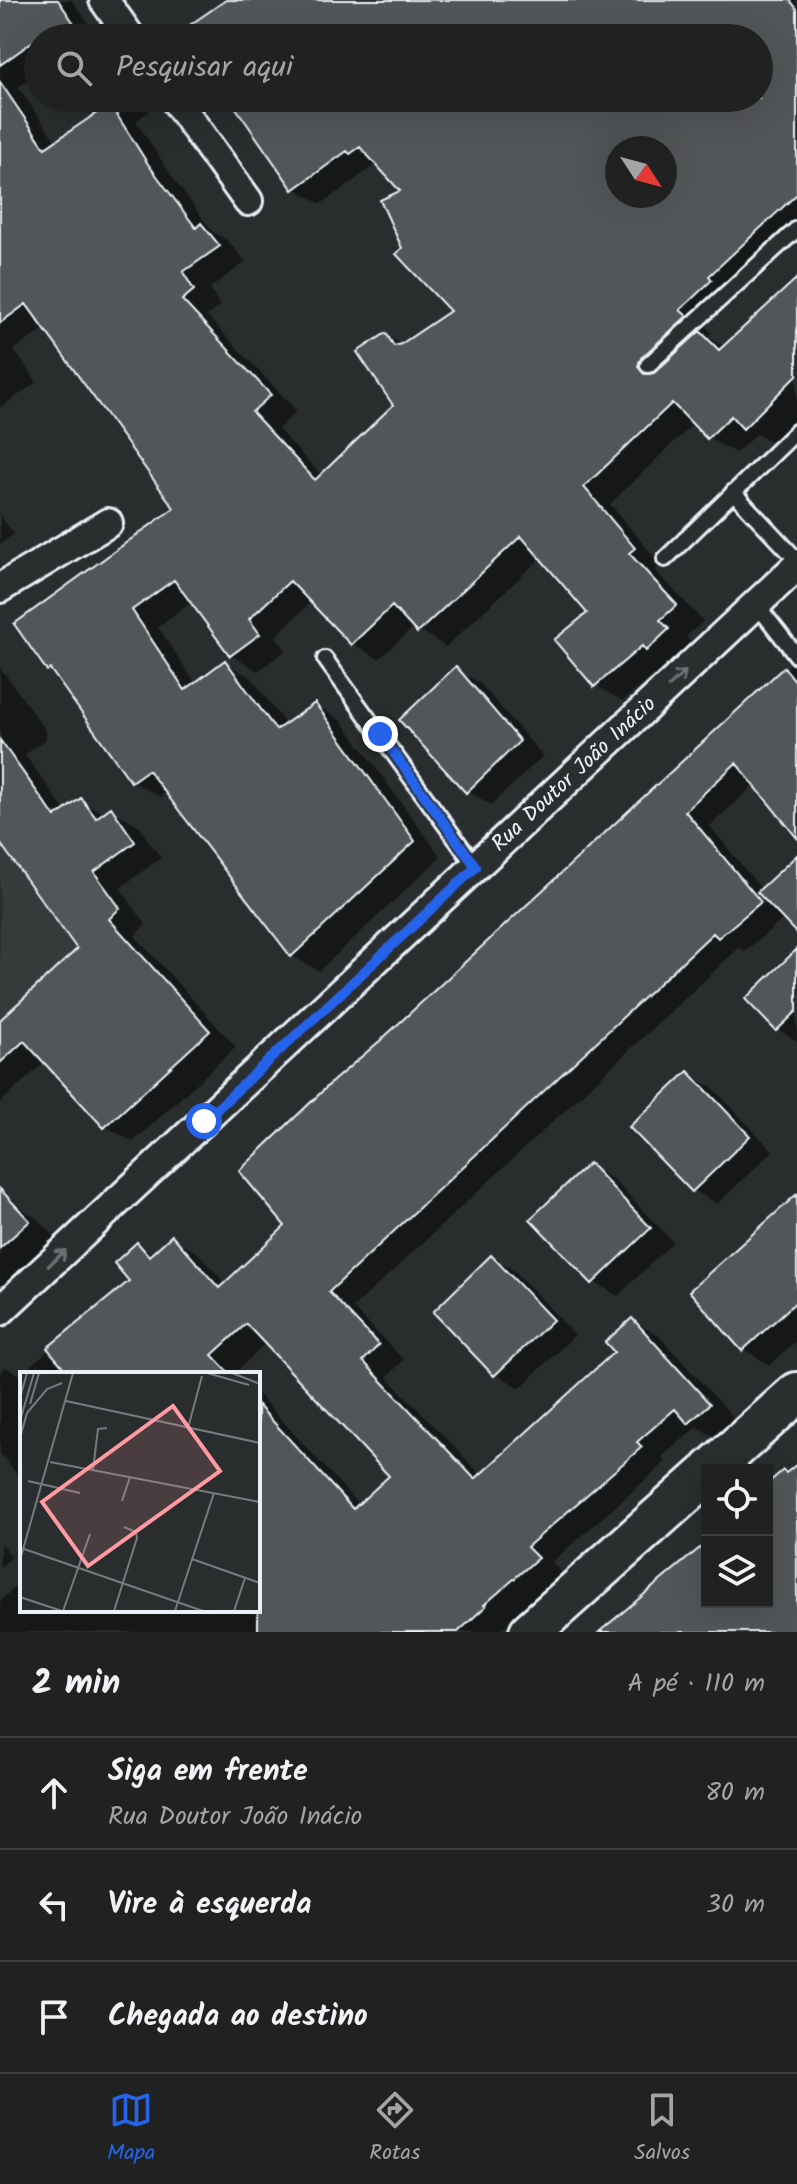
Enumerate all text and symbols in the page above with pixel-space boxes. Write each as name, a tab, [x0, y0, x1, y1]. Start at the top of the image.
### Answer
search box	[24, 24, 773, 112]
text: Pesquisar aqui	[116, 44, 293, 92]
icon: search	[52, 46, 96, 90]
north arrow	[605, 136, 677, 208]
one-way arrow	[667, 670, 687, 689]
street label: Rua Doutor João Inácio	[484, 688, 665, 861]
route end	[362, 716, 398, 752]
route start	[186, 1103, 222, 1139]
one-way arrow	[47, 1249, 66, 1268]
inset map	[20, 1372, 260, 1612]
map controls	[701, 1464, 773, 1608]
button: locate	[701, 1464, 773, 1536]
button: layers	[701, 1536, 773, 1608]
text: 2 min	[32, 1657, 120, 1711]
text: A pé · 110 m	[627, 1663, 765, 1705]
text: Siga em frente	[108, 1748, 308, 1796]
icon: ahead	[32, 1771, 76, 1815]
text: 80 m	[705, 1772, 765, 1814]
text: Rua Doutor João Inácio	[108, 1796, 362, 1838]
text: Vire à esquerda	[108, 1881, 312, 1929]
icon: left	[32, 1883, 76, 1927]
text: 30 m	[706, 1884, 765, 1926]
text: Chegada ao destino	[108, 1993, 368, 2041]
icon: arrive	[32, 1995, 76, 2039]
tab: Mapa	[107, 2088, 155, 2171]
tab: Rotas	[369, 2088, 420, 2171]
tab: Salvos	[634, 2088, 690, 2171]

